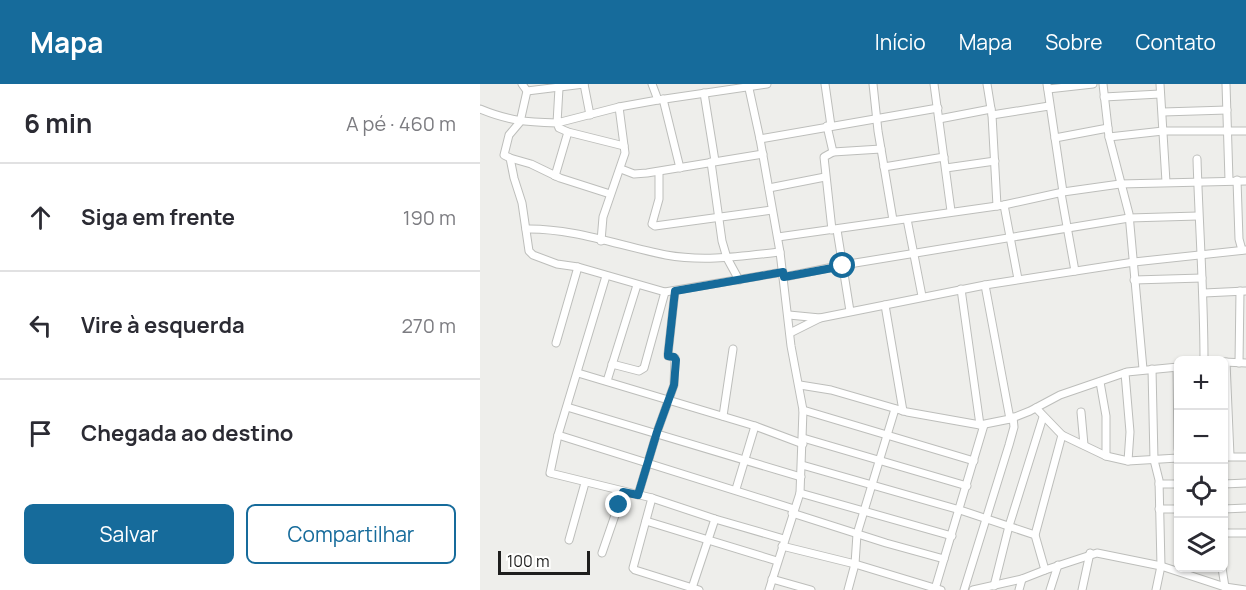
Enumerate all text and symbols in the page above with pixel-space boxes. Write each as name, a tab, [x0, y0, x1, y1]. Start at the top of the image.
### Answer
text: Mapa	[30, 23, 103, 61]
text: Início	[875, 28, 926, 56]
text: Mapa	[959, 28, 1012, 56]
text: Sobre	[1045, 28, 1103, 56]
text: Contato	[1136, 28, 1216, 56]
text: 6 min	[24, 105, 92, 141]
text: A pé · 460 m	[346, 110, 456, 137]
icon: ahead	[24, 201, 57, 234]
text: Siga em frente	[81, 202, 235, 232]
text: 190 m	[403, 204, 456, 231]
route start	[829, 252, 855, 278]
icon: left	[24, 309, 57, 342]
text: Vire à esquerda	[81, 310, 245, 340]
text: 270 m	[401, 312, 456, 339]
map controls	[1174, 356, 1228, 572]
button: +	[1174, 356, 1228, 410]
button: −	[1174, 410, 1228, 464]
icon: arrive	[24, 417, 57, 450]
text: Chegada ao destino	[81, 418, 293, 448]
button: locate	[1174, 464, 1228, 518]
route end	[605, 491, 631, 517]
button: Salvar	[24, 504, 234, 564]
button: Compartilhar	[246, 504, 456, 564]
button: layers	[1174, 518, 1228, 572]
scale bar	[498, 548, 590, 576]
text: 100 m	[507, 550, 550, 572]

